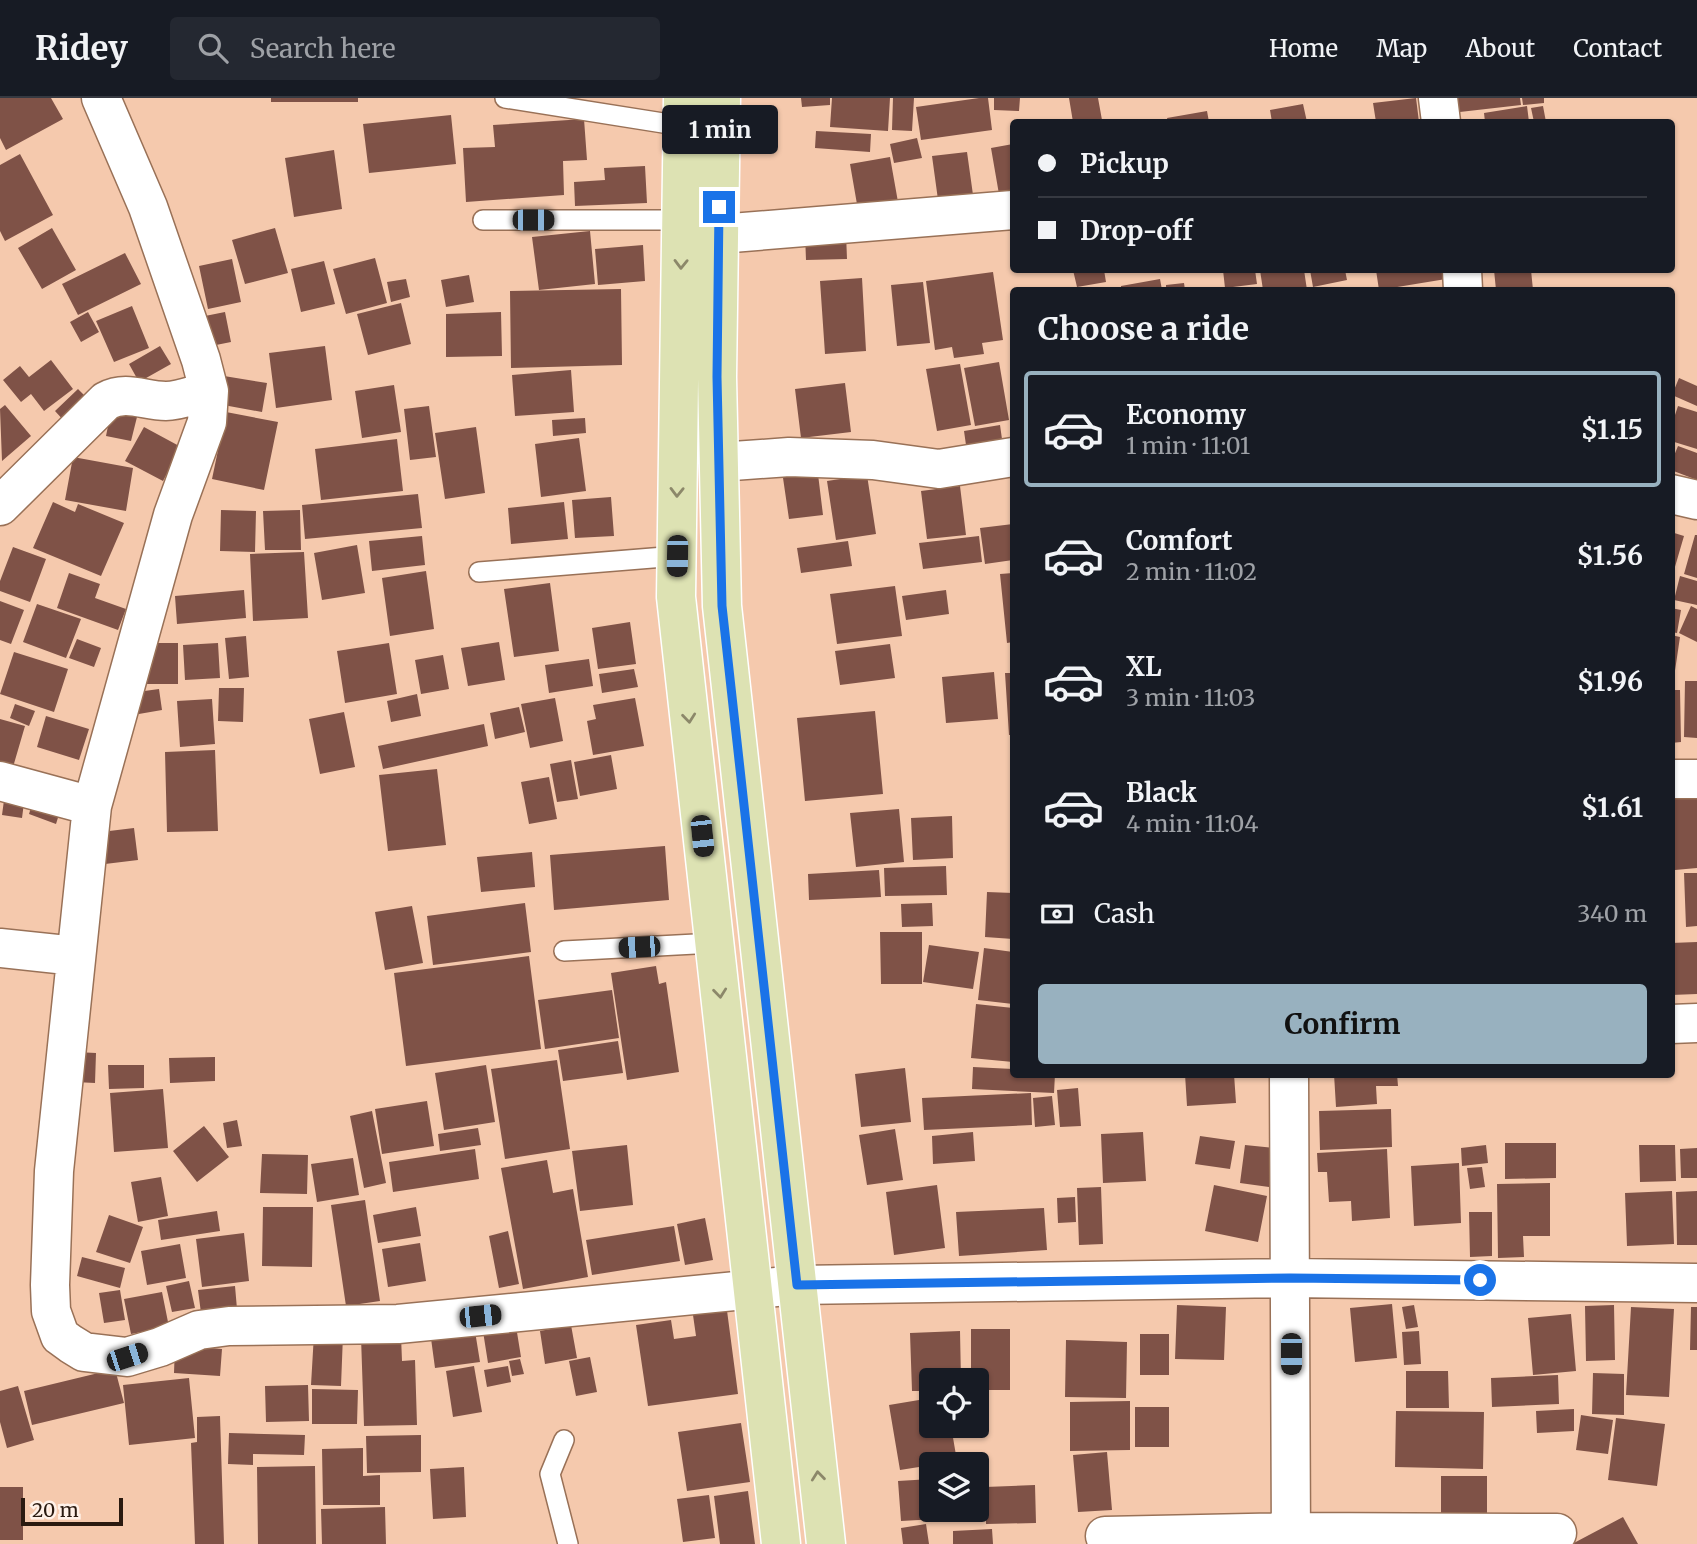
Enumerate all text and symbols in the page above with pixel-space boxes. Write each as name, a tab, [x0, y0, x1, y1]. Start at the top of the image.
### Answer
search box	[170, 17, 660, 80]
text: Ridey	[35, 28, 128, 69]
icon: search	[194, 29, 232, 67]
text: Search here	[250, 32, 396, 65]
text: Home	[1269, 33, 1338, 64]
text: Map	[1376, 33, 1427, 64]
text: About	[1465, 33, 1535, 64]
text: Contact	[1573, 33, 1662, 64]
callout: 1 min	[661, 105, 777, 154]
text: 1 min	[689, 115, 751, 144]
text: Pickup	[1080, 147, 1169, 180]
route end	[703, 191, 735, 223]
car	[513, 210, 555, 231]
text: Drop-off	[1080, 214, 1193, 247]
one-way arrow	[673, 259, 688, 270]
text: Choose a ride	[1038, 309, 1249, 349]
icon: car	[1042, 398, 1105, 461]
text: Economy	[1126, 398, 1246, 431]
text: $1.15	[1581, 413, 1643, 446]
text: 1 min · 11:01	[1126, 431, 1250, 460]
one-way arrow	[670, 486, 685, 497]
icon: car	[1042, 524, 1105, 587]
text: Comfort	[1126, 524, 1232, 557]
car	[667, 535, 688, 577]
text: $1.56	[1577, 539, 1643, 572]
text: 2 min · 11:02	[1126, 557, 1257, 586]
icon: car	[1042, 650, 1105, 713]
text: XL	[1126, 650, 1162, 683]
text: $1.96	[1577, 665, 1643, 698]
text: 3 min · 11:03	[1126, 683, 1256, 712]
one-way arrow	[682, 713, 697, 724]
icon: car	[1042, 776, 1105, 839]
text: Black	[1126, 776, 1197, 809]
text: $1.61	[1581, 791, 1643, 824]
text: 4 min · 11:04	[1126, 809, 1258, 838]
car	[690, 814, 715, 858]
icon: cash	[1038, 895, 1076, 933]
text: Cash	[1094, 897, 1155, 930]
text: 340 m	[1577, 899, 1647, 928]
car	[618, 935, 661, 959]
button: Confirm	[1038, 984, 1647, 1064]
one-way arrow	[712, 987, 727, 999]
route start	[1464, 1264, 1496, 1296]
car	[459, 1303, 502, 1329]
car	[1281, 1333, 1302, 1375]
car	[104, 1341, 151, 1373]
map controls	[919, 1368, 989, 1522]
button: locate	[919, 1368, 989, 1438]
button: layers	[919, 1452, 989, 1522]
one-way arrow	[811, 1470, 826, 1482]
scale bar	[21, 1495, 122, 1527]
text: 20 m	[32, 1498, 79, 1522]

